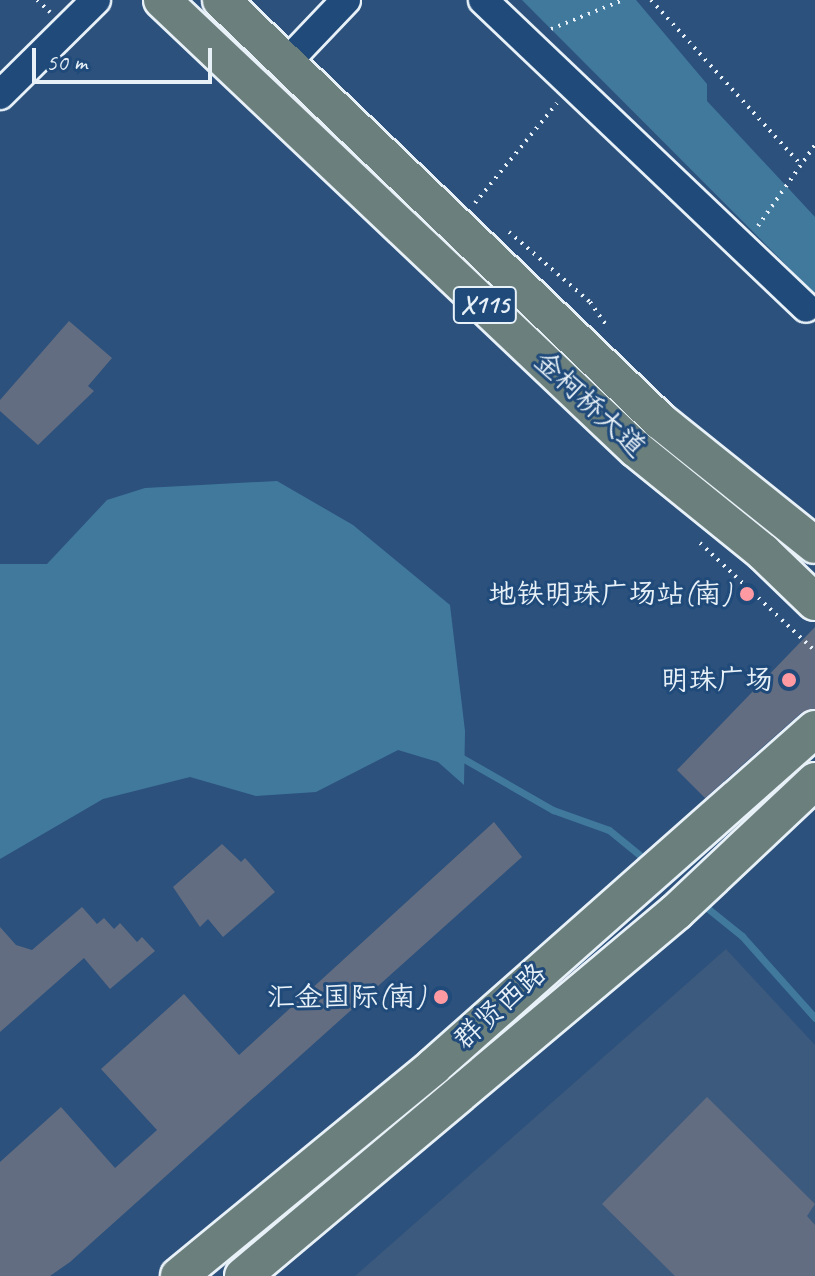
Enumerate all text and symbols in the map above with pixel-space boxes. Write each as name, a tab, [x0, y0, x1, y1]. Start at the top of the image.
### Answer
scale bar	[36, 32, 216, 82]
text: 50 m	[46, 47, 87, 77]
road number: X115	[451, 283, 519, 327]
street label: 金柯桥大道	[527, 344, 653, 464]
place label: 地铁明珠广场站(南)	[489, 577, 731, 611]
marker: 地铁明珠广场站(南)	[738, 585, 756, 603]
place label: 明珠广场	[661, 663, 773, 697]
marker: 明珠广场	[780, 671, 798, 689]
street label: 群贤西路	[447, 956, 553, 1056]
place label: 汇金国际(南)	[267, 980, 425, 1014]
marker: 汇金国际(南)	[432, 988, 450, 1006]

